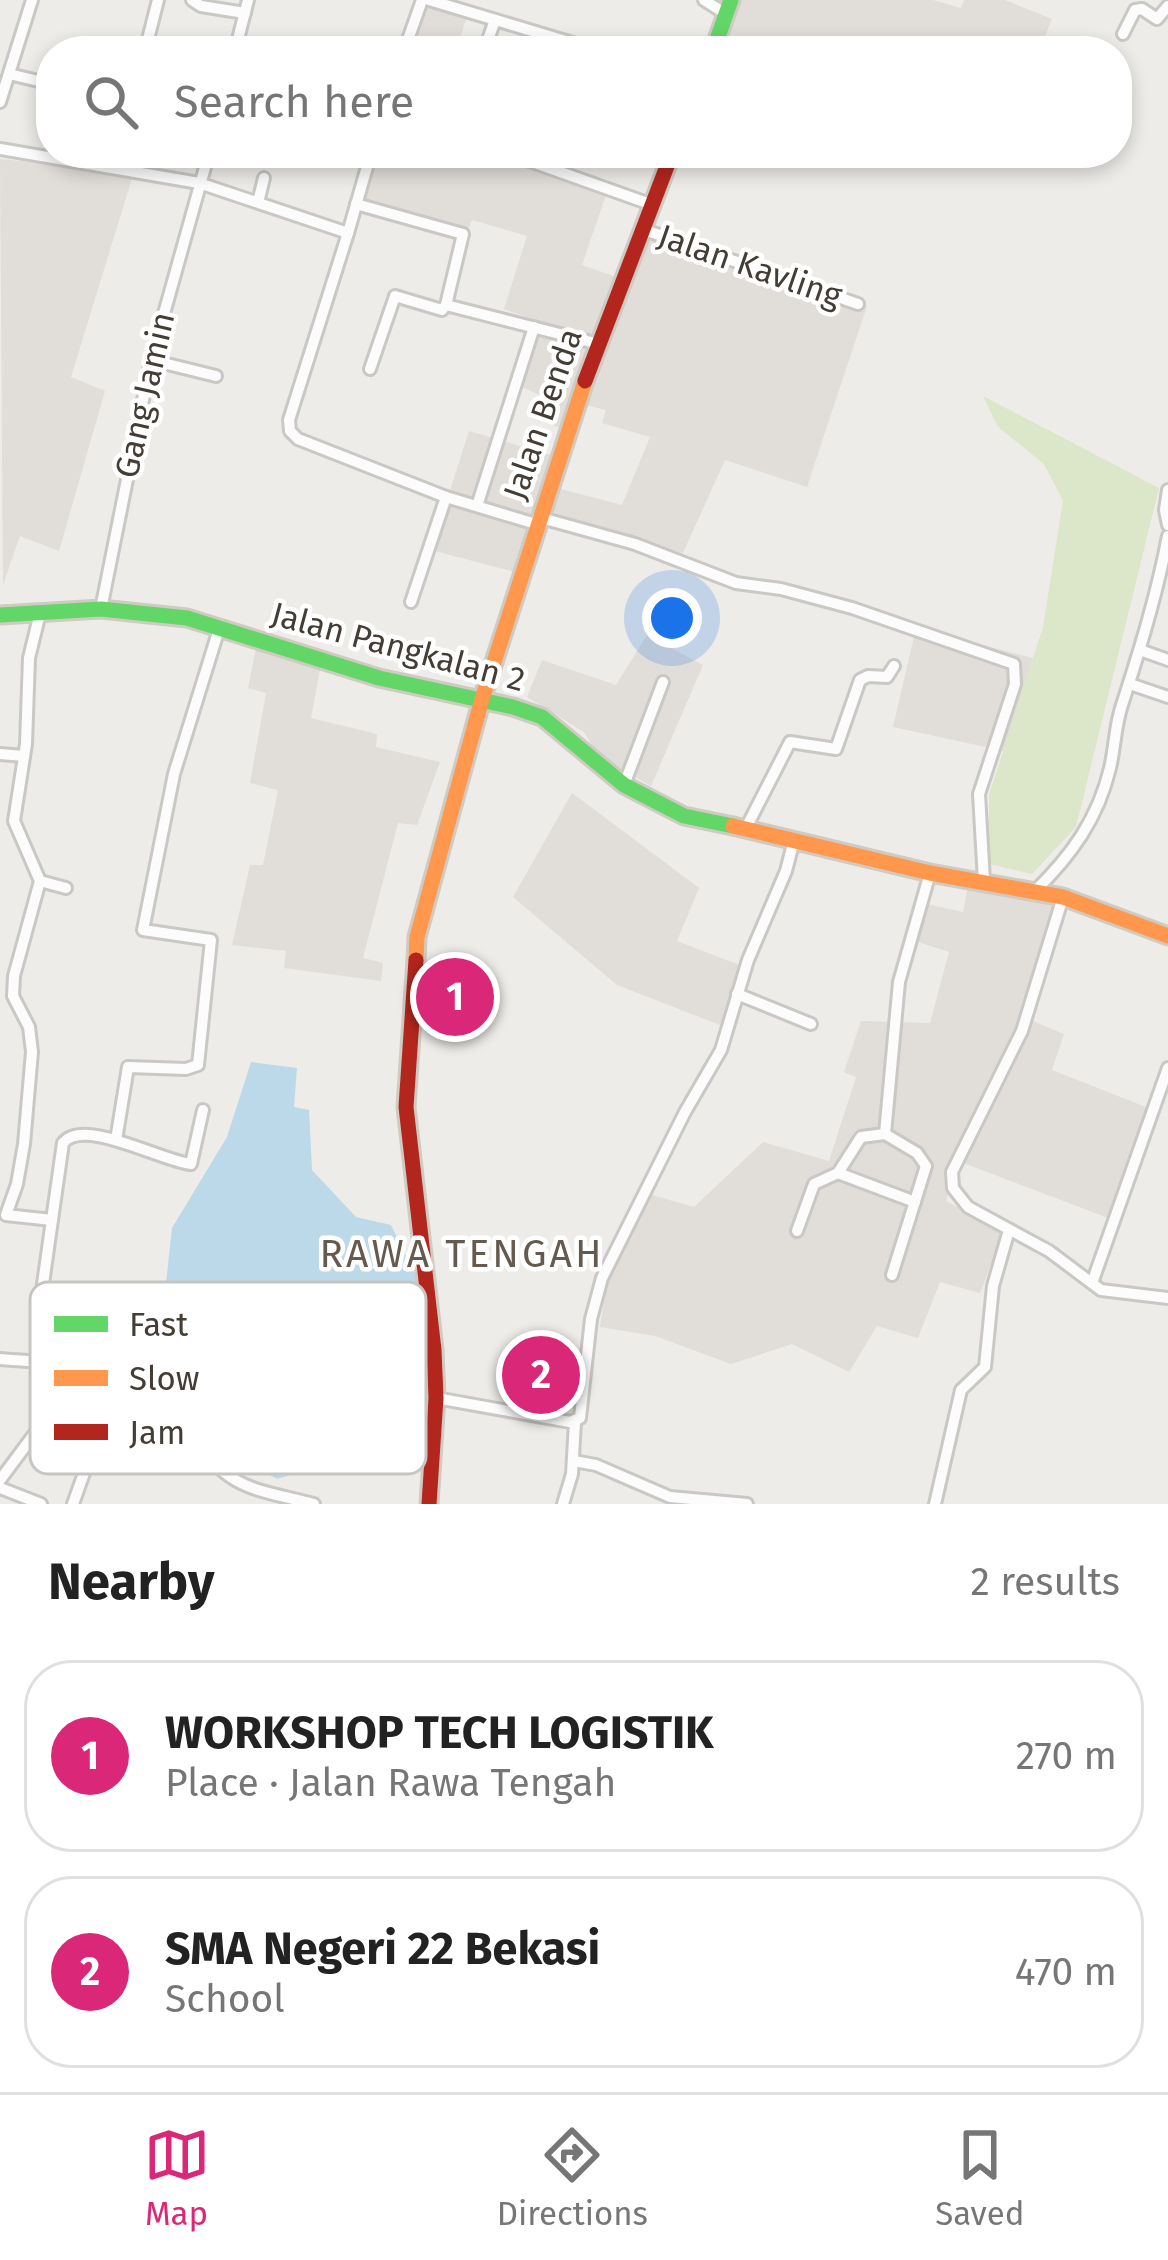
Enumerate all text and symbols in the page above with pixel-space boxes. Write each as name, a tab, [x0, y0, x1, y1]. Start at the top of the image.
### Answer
search box	[36, 36, 1132, 168]
icon: search	[78, 69, 144, 135]
text: Search here	[174, 75, 414, 129]
street label: Jalan Kavling	[653, 216, 848, 316]
street label: Gang Jamin	[107, 308, 183, 482]
street label: Jalan Benda	[495, 323, 591, 505]
your location	[642, 588, 702, 648]
street label: Jalan Pangkalan 2	[267, 594, 529, 700]
pin: 1	[416, 952, 494, 1042]
district label: RAWA TENGAH	[320, 1231, 604, 1277]
legend	[30, 1282, 426, 1474]
text: Fast	[129, 1305, 188, 1345]
pin: 2	[502, 1330, 580, 1420]
text: Slow	[129, 1359, 199, 1399]
text: Jam	[129, 1413, 185, 1453]
text: Nearby	[48, 1551, 214, 1613]
text: 2 results	[971, 1559, 1120, 1605]
text: WORKSHOP TECH LOGISTIK	[165, 1706, 714, 1760]
text: 1	[81, 1733, 99, 1779]
text: 270 m	[1016, 1733, 1117, 1779]
text: Place · Jalan Rawa Tengah	[165, 1760, 616, 1806]
text: SMA Negeri 22 Bekasi	[165, 1922, 600, 1976]
text: 2	[80, 1949, 100, 1995]
text: 470 m	[1015, 1949, 1117, 1995]
text: School	[165, 1976, 285, 2022]
tab: Map	[144, 2122, 210, 2234]
tab: Directions	[497, 2122, 648, 2234]
tab: Saved	[935, 2122, 1024, 2234]

